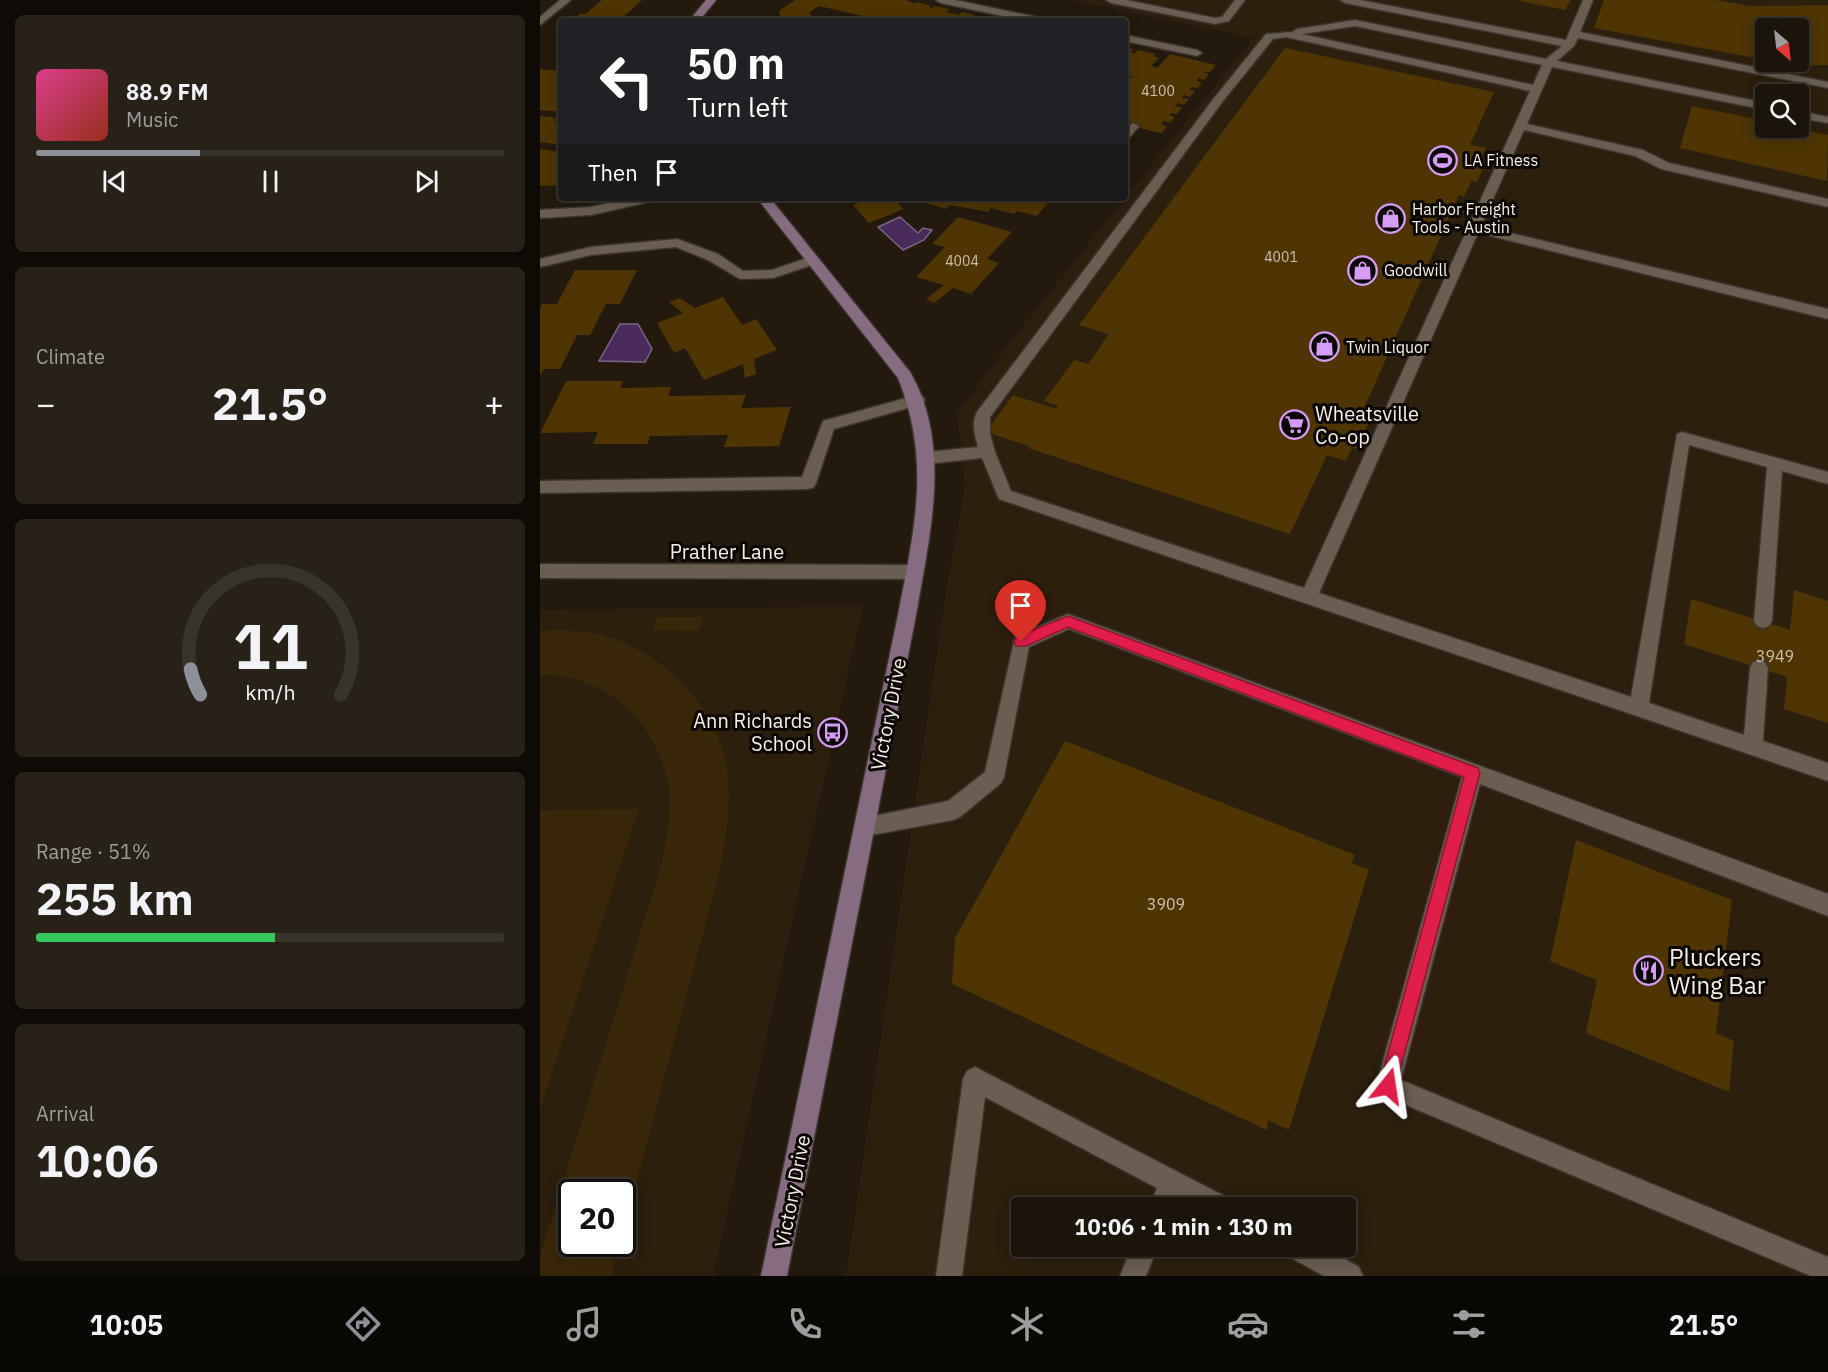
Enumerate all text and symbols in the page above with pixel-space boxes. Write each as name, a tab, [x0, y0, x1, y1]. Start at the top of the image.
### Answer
north arrow	[1755, 18, 1809, 72]
map controls	[1755, 18, 1809, 138]
text: 50 m	[687, 36, 785, 91]
icon: left	[588, 42, 666, 120]
text: 88.9 FM	[126, 77, 209, 106]
house number: 4100	[1141, 82, 1175, 100]
button: search	[1755, 84, 1809, 138]
text: Turn left	[687, 89, 788, 124]
text: Music	[126, 106, 178, 133]
sports icon: LA Fitness	[1427, 144, 1459, 176]
place label: LA Fitness	[1464, 150, 1538, 170]
icon: arrive	[650, 156, 683, 189]
text: Then	[588, 158, 638, 187]
icon: previous	[98, 165, 131, 198]
icon: pause	[254, 165, 287, 198]
icon: next	[410, 165, 443, 198]
place label: Harbor Freight Tools - Austin	[1412, 199, 1516, 237]
shop icon: Harbor Freight Tools - Austin	[1375, 202, 1407, 234]
house number: 4001	[1264, 248, 1298, 266]
house number: 4004	[945, 252, 979, 270]
shop icon: Goodwill	[1347, 254, 1379, 286]
place label: Goodwill	[1384, 260, 1447, 280]
shop icon: Twin Liquor	[1309, 331, 1341, 363]
place label: Twin Liquor	[1346, 337, 1429, 357]
text: Climate	[36, 343, 105, 370]
text: 21.5°	[212, 374, 328, 432]
text: −	[36, 382, 56, 425]
text: +	[484, 382, 504, 425]
place label: Wheatsville Co-op	[1315, 400, 1419, 450]
supermarket icon: Wheatsville Co-op	[1278, 409, 1310, 441]
street label: Prather Lane	[670, 538, 784, 565]
pin	[995, 580, 1046, 642]
icon: arrive	[1004, 589, 1037, 622]
text: 11	[233, 605, 307, 686]
house number: 3949	[1756, 646, 1794, 666]
street label: Victory Drive	[864, 655, 912, 773]
text: km/h	[245, 678, 295, 706]
place label: Ann Richards School	[693, 707, 812, 757]
bus stop icon: Ann Richards School	[817, 716, 849, 748]
text: Range · 51%	[36, 838, 151, 865]
text: 255 km	[36, 869, 194, 927]
house number: 3909	[1147, 894, 1185, 914]
place label: Pluckers Wing Bar	[1669, 941, 1766, 1001]
restaurant icon: Pluckers Wing Bar	[1632, 955, 1664, 987]
position arrow	[1356, 1054, 1420, 1118]
text: Arrival	[36, 1100, 94, 1127]
text: 10:06	[36, 1131, 159, 1189]
street label: Victory Drive	[768, 1132, 816, 1250]
speed limit sign: 20	[558, 1179, 636, 1257]
text: 10:06 · 1 min · 130 m	[1074, 1212, 1293, 1241]
icon: directions	[342, 1303, 384, 1345]
icon: music	[563, 1303, 605, 1345]
icon: phone	[784, 1303, 826, 1345]
icon: climate	[1006, 1303, 1048, 1345]
icon: car	[1227, 1303, 1269, 1345]
icon: filters	[1448, 1303, 1490, 1345]
text: 10:05	[90, 1307, 163, 1342]
text: 21.5°	[1669, 1307, 1738, 1342]

